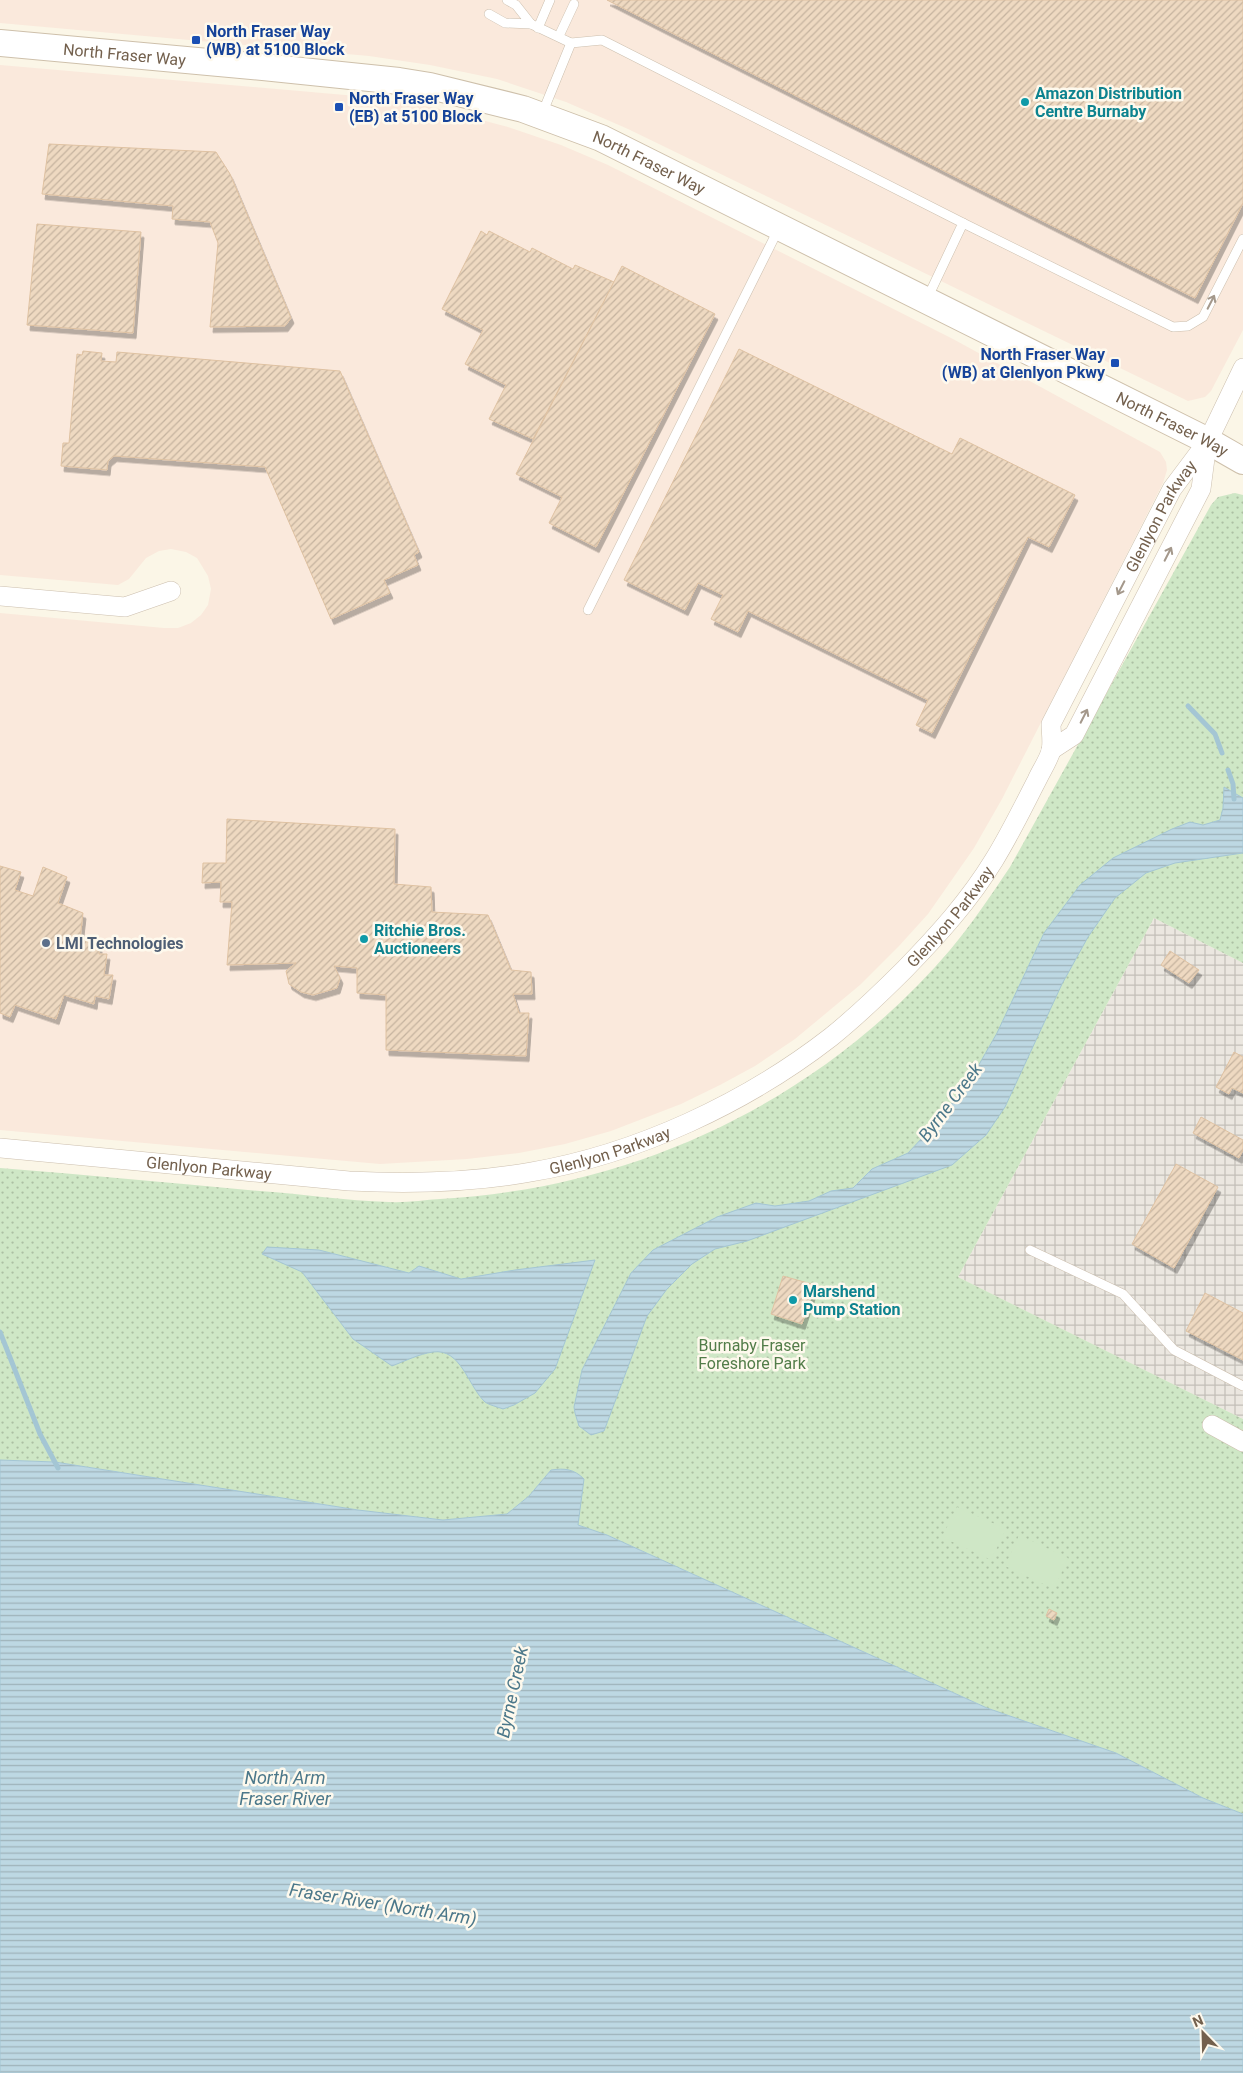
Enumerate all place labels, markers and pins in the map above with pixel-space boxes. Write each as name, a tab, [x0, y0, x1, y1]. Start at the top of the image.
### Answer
place label: North Fraser Way (WB) at 5100 Block	[206, 22, 345, 59]
marker: North Fraser Way (WB) at 5100 Block	[190, 34, 202, 46]
place label: Amazon Distribution Centre Burnaby	[1035, 84, 1182, 121]
place label: North Fraser Way (EB) at 5100 Block	[349, 89, 483, 126]
marker: Amazon Distribution Centre Burnaby	[1019, 96, 1031, 108]
marker: North Fraser Way (EB) at 5100 Block	[333, 101, 345, 113]
place label: North Fraser Way (WB) at Glenlyon Pkwy	[942, 345, 1106, 382]
marker: North Fraser Way (WB) at Glenlyon Pkwy	[1109, 357, 1121, 369]
place label: Ritchie Bros. Auctioneers	[374, 921, 466, 958]
marker: Ritchie Bros. Auctioneers	[358, 933, 370, 945]
place label: LMI Technologies	[56, 934, 184, 953]
marker: LMI Technologies	[40, 937, 52, 949]
place label: Marshend Pump Station	[803, 1282, 901, 1319]
marker: Marshend Pump Station	[787, 1294, 799, 1306]

